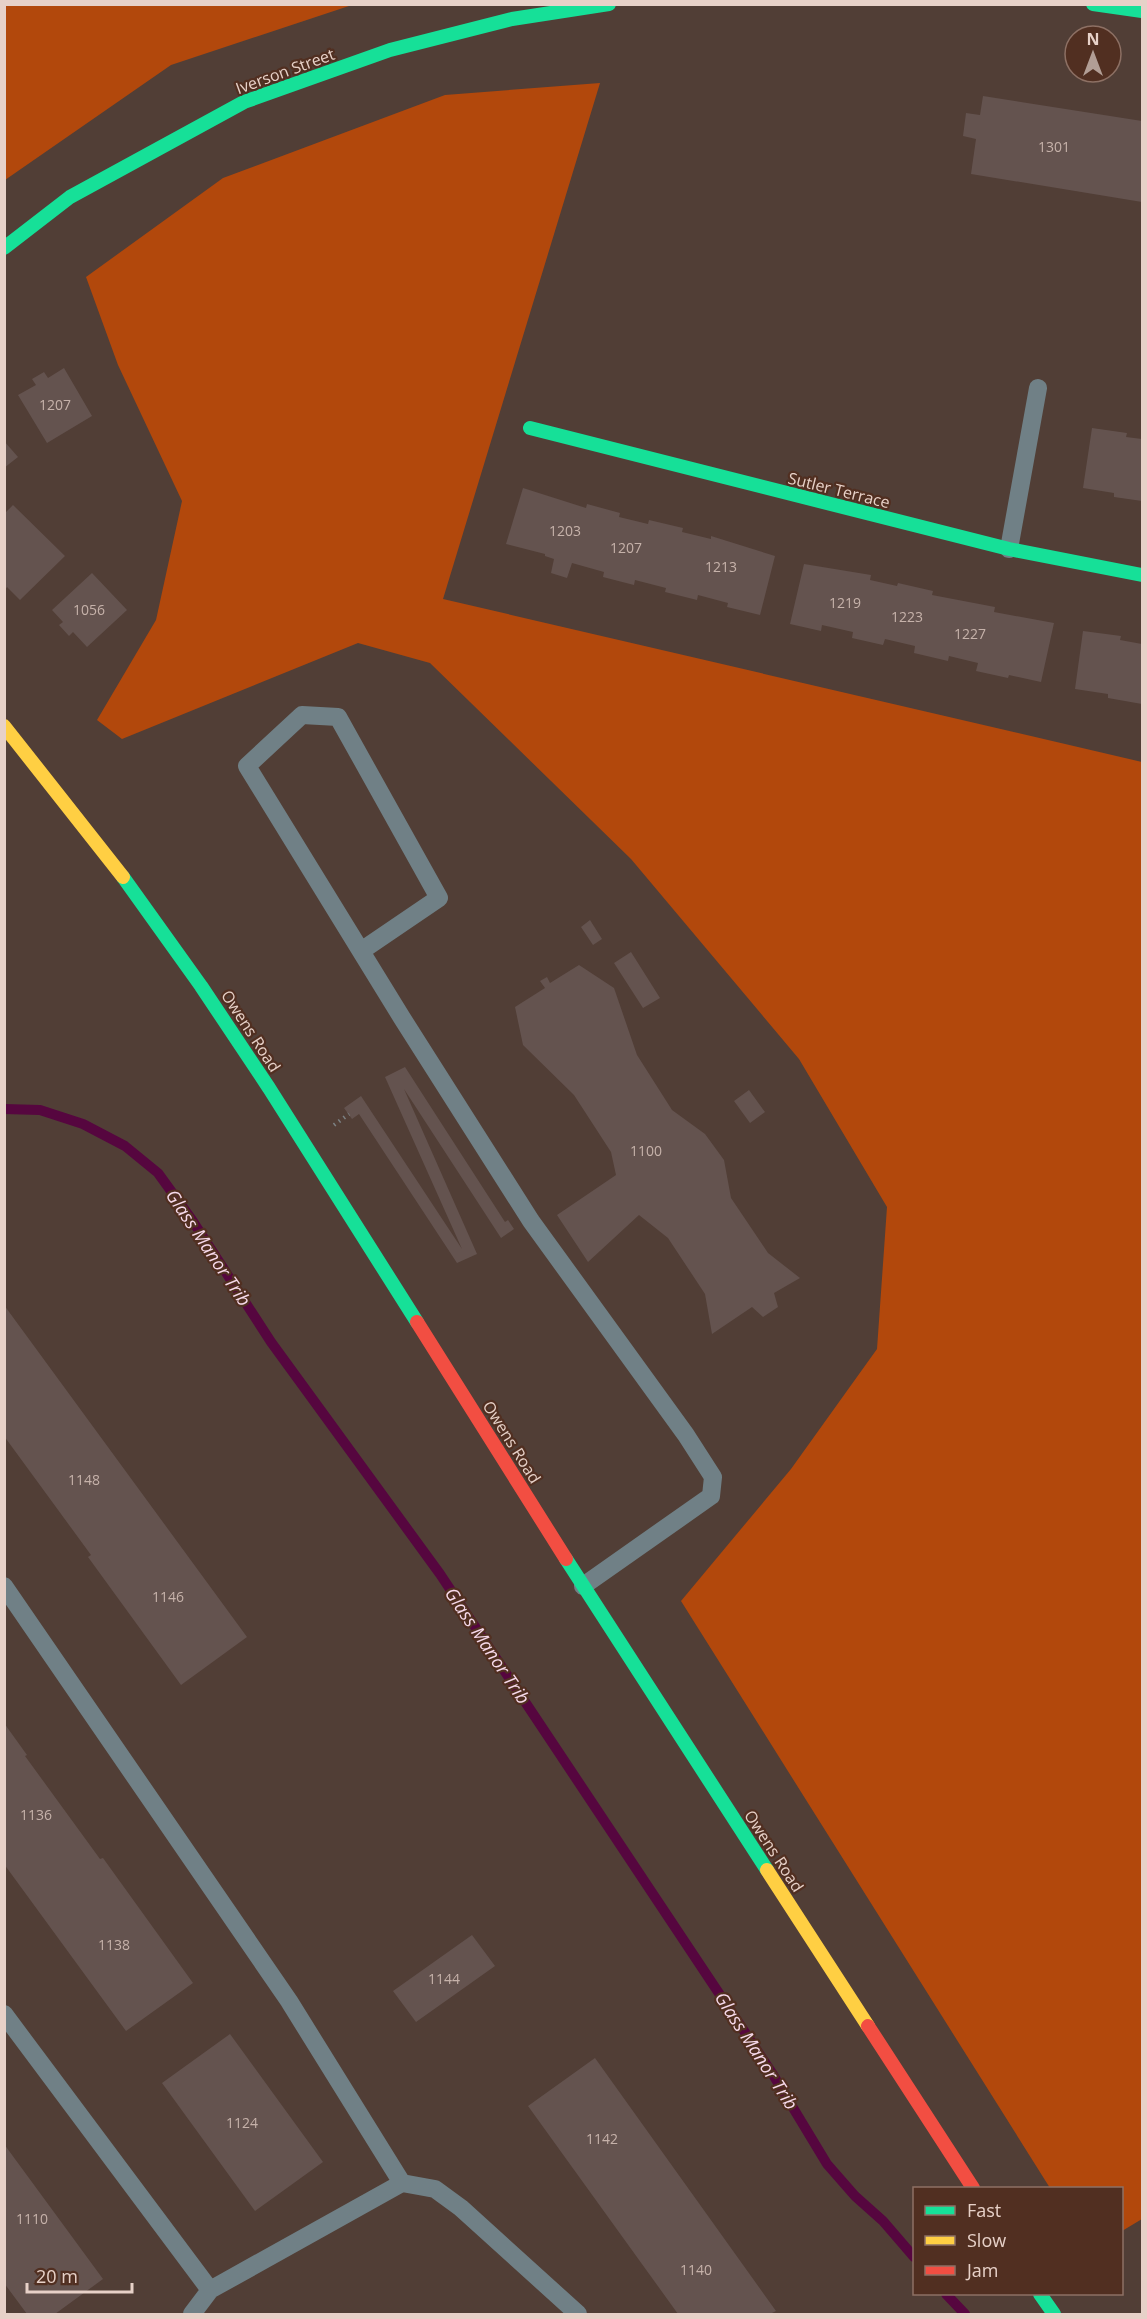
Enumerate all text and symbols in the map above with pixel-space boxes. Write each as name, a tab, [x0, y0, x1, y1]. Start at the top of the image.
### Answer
north arrow	[1063, 24, 1123, 84]
text: N	[1086, 28, 1100, 50]
street label: Iverson Street	[232, 43, 338, 99]
house number: 1301	[1038, 137, 1070, 156]
house number: 1207	[39, 395, 71, 414]
street label: Sutler Terrace	[786, 467, 892, 513]
house number: 1203	[549, 521, 581, 540]
house number: 1207	[610, 538, 642, 557]
house number: 1213	[705, 557, 737, 576]
house number: 1219	[829, 593, 861, 612]
house number: 1056	[73, 600, 105, 619]
house number: 1223	[891, 607, 923, 626]
house number: 1227	[954, 624, 986, 643]
street label: Owens Road	[216, 986, 286, 1076]
house number: 1100	[630, 1141, 662, 1160]
water label: Glass Manor Trib	[161, 1184, 257, 1310]
street label: Owens Road	[478, 1396, 546, 1488]
house number: 1148	[68, 1470, 100, 1489]
water label: Glass Manor Trib	[440, 1582, 536, 1708]
house number: 1146	[152, 1587, 184, 1606]
house number: 1136	[20, 1805, 52, 1824]
street label: Owens Road	[739, 1806, 809, 1896]
house number: 1138	[98, 1935, 130, 1954]
house number: 1144	[428, 1969, 460, 1988]
water label: Glass Manor Trib	[710, 1987, 804, 2114]
house number: 1124	[226, 2113, 258, 2132]
house number: 1142	[586, 2129, 618, 2148]
legend	[913, 2187, 1123, 2295]
text: Fast	[967, 2198, 1001, 2222]
house number: 1110	[16, 2209, 48, 2228]
text: Slow	[967, 2228, 1006, 2252]
scale bar	[27, 2256, 132, 2294]
text: Jam	[965, 2258, 999, 2282]
house number: 1140	[680, 2260, 712, 2279]
text: 20 m	[36, 2264, 78, 2288]

